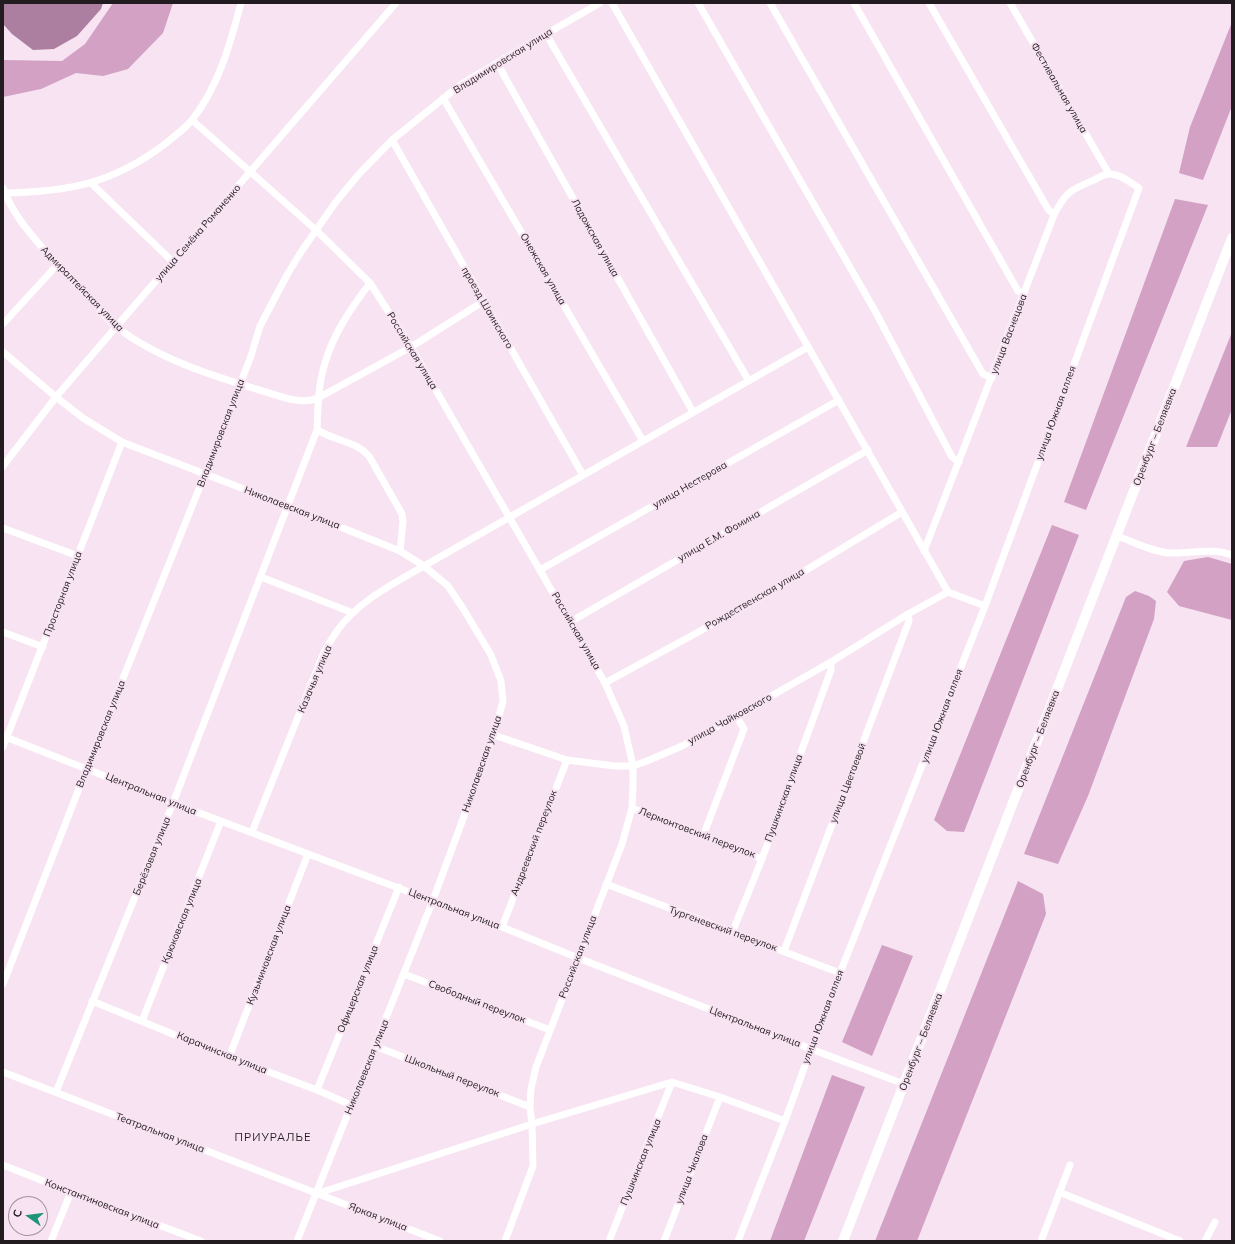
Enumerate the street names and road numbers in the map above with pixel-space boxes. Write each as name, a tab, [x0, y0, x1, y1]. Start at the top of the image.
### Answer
street label: Владимировская улица	[451, 26, 555, 96]
street label: Фестивальная улица	[1028, 41, 1090, 135]
street label: улица Семёна Романенко	[153, 182, 243, 284]
street label: Ладожская улица	[569, 197, 621, 279]
street label: Онежская улица	[518, 231, 568, 307]
street label: Адмиралтейская улица	[38, 244, 126, 334]
street label: проезд Шаинского	[459, 265, 515, 351]
street label: улица Васнецова	[988, 292, 1030, 376]
street label: Российская улица	[384, 310, 440, 392]
street label: улица Южная аллея	[1033, 364, 1079, 462]
street label: Владимировская улица	[195, 377, 247, 489]
street label: Оренбург – Беляевка	[1131, 386, 1179, 488]
street label: улица Нестерова	[651, 459, 729, 511]
street label: Николаевская улица	[242, 484, 342, 532]
street label: улица Е.М. Фомина	[676, 508, 762, 564]
street label: Просторная улица	[41, 550, 85, 638]
street label: Рождественская улица	[703, 566, 807, 632]
street label: Российская улица	[549, 590, 603, 672]
street label: Казачья улица	[295, 643, 335, 715]
street label: улица Южная аллея	[919, 668, 965, 764]
street label: Владимировская улица	[74, 679, 128, 789]
street label: Оренбург – Беляевка	[1014, 688, 1062, 790]
street label: улица Чайковского	[686, 691, 774, 747]
street label: Николаевская улица	[460, 714, 504, 814]
street label: улица Цветаевой	[827, 741, 869, 825]
street label: Пушкинская улица	[763, 753, 805, 843]
street label: Центральная улица	[104, 770, 198, 818]
street label: Андреевский переулок	[508, 788, 560, 898]
street label: Лермонтовский переулок	[637, 805, 757, 861]
street label: Берёзовая улица	[131, 815, 173, 897]
street label: Крюковская улица	[159, 877, 205, 965]
street label: Центральная улица	[407, 886, 501, 932]
street label: Кузьминовская улица	[244, 903, 294, 1007]
street label: Тургеневский переулок	[667, 904, 779, 954]
street label: Российская улица	[557, 914, 599, 1000]
street label: Офицерская улица	[335, 943, 381, 1035]
street label: улица Южная аллея	[800, 969, 846, 1065]
street label: Свободный переулок	[427, 978, 527, 1026]
street label: Оренбург – Беляевка	[897, 991, 945, 1093]
street label: Центральная улица	[708, 1004, 802, 1050]
street label: Николаевская улица	[342, 1018, 392, 1116]
street label: Карачинская улица	[175, 1029, 269, 1077]
street label: Школьный переулок	[403, 1052, 501, 1100]
street label: Театральная улица	[114, 1110, 206, 1156]
street label: Пушкинская улица	[618, 1117, 664, 1207]
street label: улица Чкалова	[673, 1133, 711, 1205]
street label: Константиновская улица	[43, 1177, 161, 1231]
street label: Яркая улица	[347, 1200, 409, 1234]

